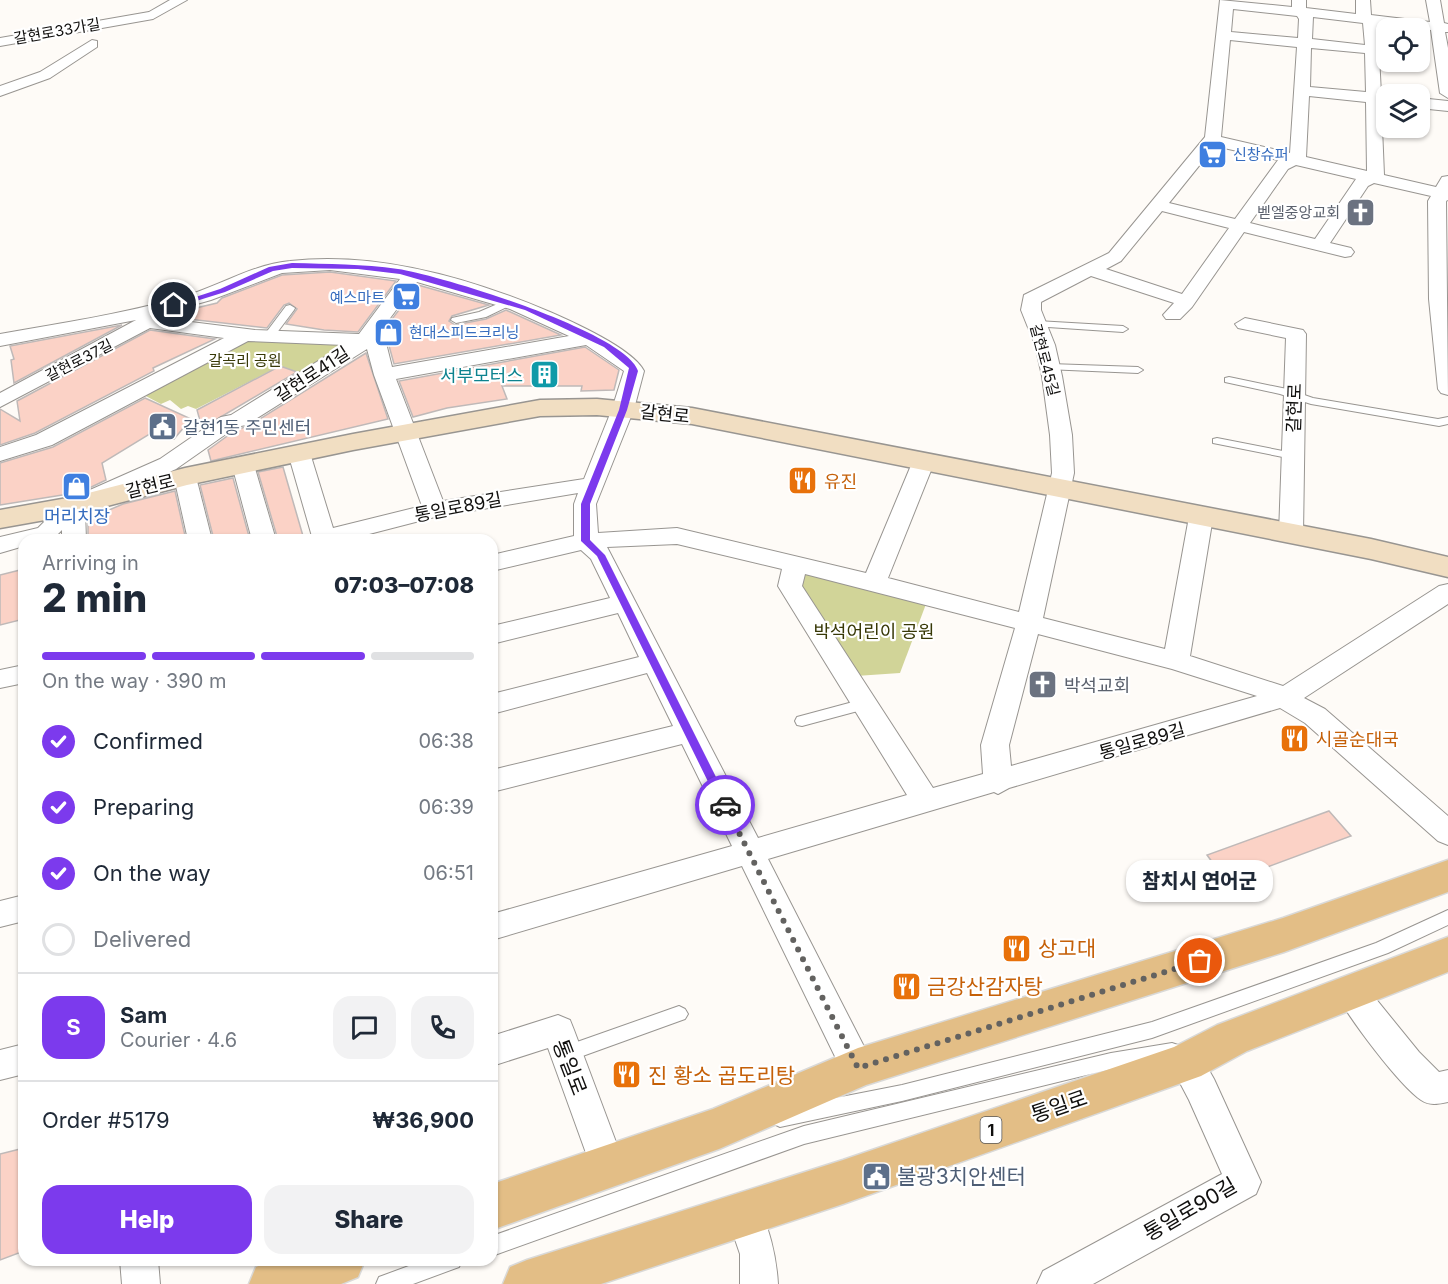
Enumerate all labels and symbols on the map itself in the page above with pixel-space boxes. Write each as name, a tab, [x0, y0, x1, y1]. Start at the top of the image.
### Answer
street label: 갈현로33가길	[12, 14, 102, 48]
supermarket icon: 신창슈퍼	[1196, 138, 1228, 170]
place label: 신창슈퍼	[1233, 145, 1288, 164]
church icon: 벧엘중앙교회	[1345, 196, 1377, 228]
place label: 벧엘중앙교회	[1257, 203, 1340, 222]
pin	[148, 279, 199, 330]
supermarket icon: 예스마트	[390, 281, 422, 313]
place label: 예스마트	[330, 288, 385, 307]
shop icon: 현대스피드크리닝	[372, 316, 404, 348]
street label: 갈현로45길	[1026, 322, 1064, 398]
place label: 현대스피드크리닝	[409, 323, 519, 342]
street label: 갈현로37길	[42, 335, 116, 385]
street label: 갈현로41길	[271, 342, 353, 406]
park label: 갈곡리 공원	[208, 351, 282, 370]
building icon: 서부모터스	[528, 359, 560, 391]
place label: 서부모터스	[440, 365, 523, 386]
street label: 갈현로	[1283, 383, 1305, 433]
street label: 갈현로	[639, 401, 691, 427]
public building icon: 갈현1동 주민센터	[146, 411, 178, 443]
place label: 갈현1동 주민센터	[183, 417, 311, 438]
restaurant icon: 유진	[787, 465, 819, 497]
street label: 갈현로	[123, 470, 177, 502]
shop icon: 머리치장	[61, 471, 93, 503]
place label: 유진	[824, 471, 857, 492]
street label: 통일로89길	[413, 488, 503, 526]
place label: 머리치장	[44, 506, 110, 527]
park label: 박석어린이 공원	[814, 621, 934, 642]
church icon: 박석교회	[1027, 669, 1059, 701]
place label: 박석교회	[1064, 675, 1130, 696]
street label: 통일로89길	[1097, 719, 1187, 763]
restaurant icon: 시골순대국	[1279, 723, 1311, 755]
place label: 시골순대국	[1316, 729, 1399, 750]
courier	[695, 775, 755, 835]
callout: 참치시 연어군	[1126, 859, 1274, 901]
restaurant icon: 상고대	[1001, 932, 1033, 964]
pin	[1174, 935, 1225, 986]
place label: 상고대	[1038, 936, 1096, 961]
restaurant icon: 금강산감자탕	[890, 970, 922, 1002]
place label: 금강산감자탕	[927, 974, 1043, 999]
street label: 통일로	[548, 1035, 592, 1099]
restaurant icon: 진 황소 곱도리탕	[611, 1059, 643, 1091]
place label: 진 황소 곱도리탕	[648, 1063, 795, 1088]
street label: 통일로	[1028, 1085, 1090, 1127]
road number: 1	[980, 1117, 1002, 1143]
public building icon: 불광3치안센터	[860, 1160, 892, 1192]
place label: 불광3치안센터	[897, 1164, 1026, 1189]
street label: 통일로90길	[1139, 1172, 1241, 1246]

